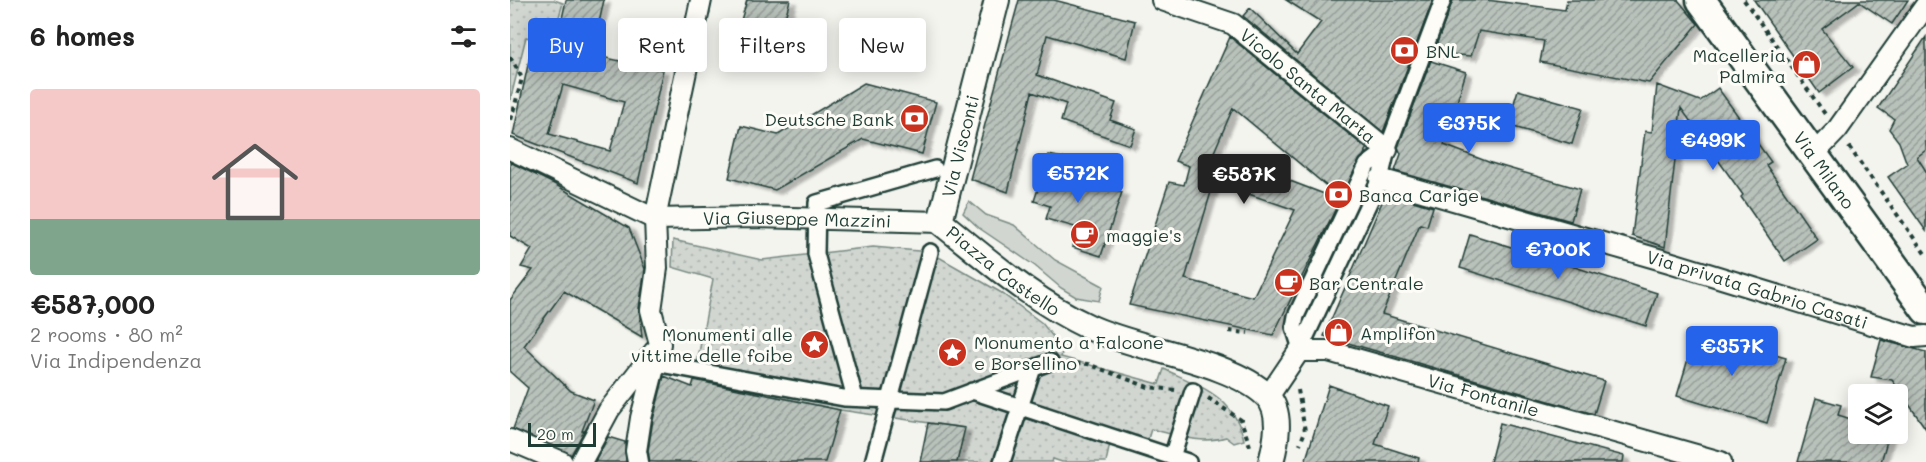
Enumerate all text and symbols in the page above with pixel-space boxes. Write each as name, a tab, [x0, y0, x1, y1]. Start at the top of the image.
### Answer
chip: Buy	[528, 18, 606, 72]
chip: Rent	[618, 18, 707, 72]
chip: Filters	[719, 18, 827, 72]
chip: New	[839, 18, 926, 72]
text: 6 homes	[30, 19, 135, 53]
icon: filters	[447, 20, 480, 53]
street label: Vicolo Santa Marta	[1235, 23, 1381, 148]
bank icon: BNL	[1389, 35, 1421, 67]
place label: BNL	[1426, 39, 1460, 63]
place label: Macelleria Palmira	[1693, 43, 1786, 88]
shop icon: Macelleria Palmira	[1791, 49, 1823, 81]
street label: Via Visconti	[936, 92, 984, 200]
bank icon: Deutsche Bank	[899, 103, 931, 135]
pin: €375K	[1427, 103, 1511, 154]
place label: Deutsche Bank	[764, 107, 894, 131]
text: €375K	[1437, 109, 1501, 135]
pin: €499K	[1671, 120, 1755, 171]
text: €499K	[1680, 126, 1746, 152]
street label: Via Milano	[1788, 126, 1861, 214]
icon: home	[201, 128, 309, 236]
pin: €572K	[1036, 153, 1120, 204]
pin: €587K	[1202, 154, 1286, 205]
text: €572K	[1046, 159, 1110, 185]
text: €587K	[1212, 160, 1276, 186]
bank icon: Banca Carige	[1322, 179, 1354, 211]
place label: Banca Carige	[1359, 183, 1479, 207]
street label: Via Giuseppe Mazzini	[703, 205, 891, 233]
cafe icon: maggie's	[1069, 219, 1101, 251]
street label: Piazza Castello	[942, 220, 1065, 321]
place label: maggie's	[1106, 223, 1182, 247]
pin: €700K	[1516, 229, 1600, 280]
text: €700K	[1525, 235, 1591, 261]
street label: Via privata Gabrio Casati	[1644, 244, 1871, 334]
cafe icon: Bar Centrale	[1272, 267, 1304, 299]
place label: Bar Centrale	[1309, 271, 1424, 295]
text: €587,000	[30, 287, 155, 321]
shop icon: Amplifon	[1323, 317, 1355, 349]
text: 2 rooms · 80 m²	[30, 321, 183, 347]
place label: Amplifon	[1360, 321, 1436, 345]
place label: Monumenti alle vittime delle foibe	[631, 322, 793, 367]
pin: €357K	[1690, 326, 1774, 377]
place icon: Monumenti alle vittime delle foibe	[798, 328, 830, 360]
place label: Monumento a Falcone e Borsellino	[974, 330, 1164, 375]
text: €357K	[1700, 332, 1764, 358]
place icon: Monumento a Falcone e Borsellino	[937, 336, 969, 368]
text: Via Indipendenza	[30, 347, 202, 373]
street label: Via Fontanile	[1425, 368, 1542, 422]
map controls	[1848, 384, 1908, 444]
button: layers	[1848, 384, 1908, 444]
scale bar	[528, 420, 596, 448]
text: 20 m	[537, 423, 574, 444]

